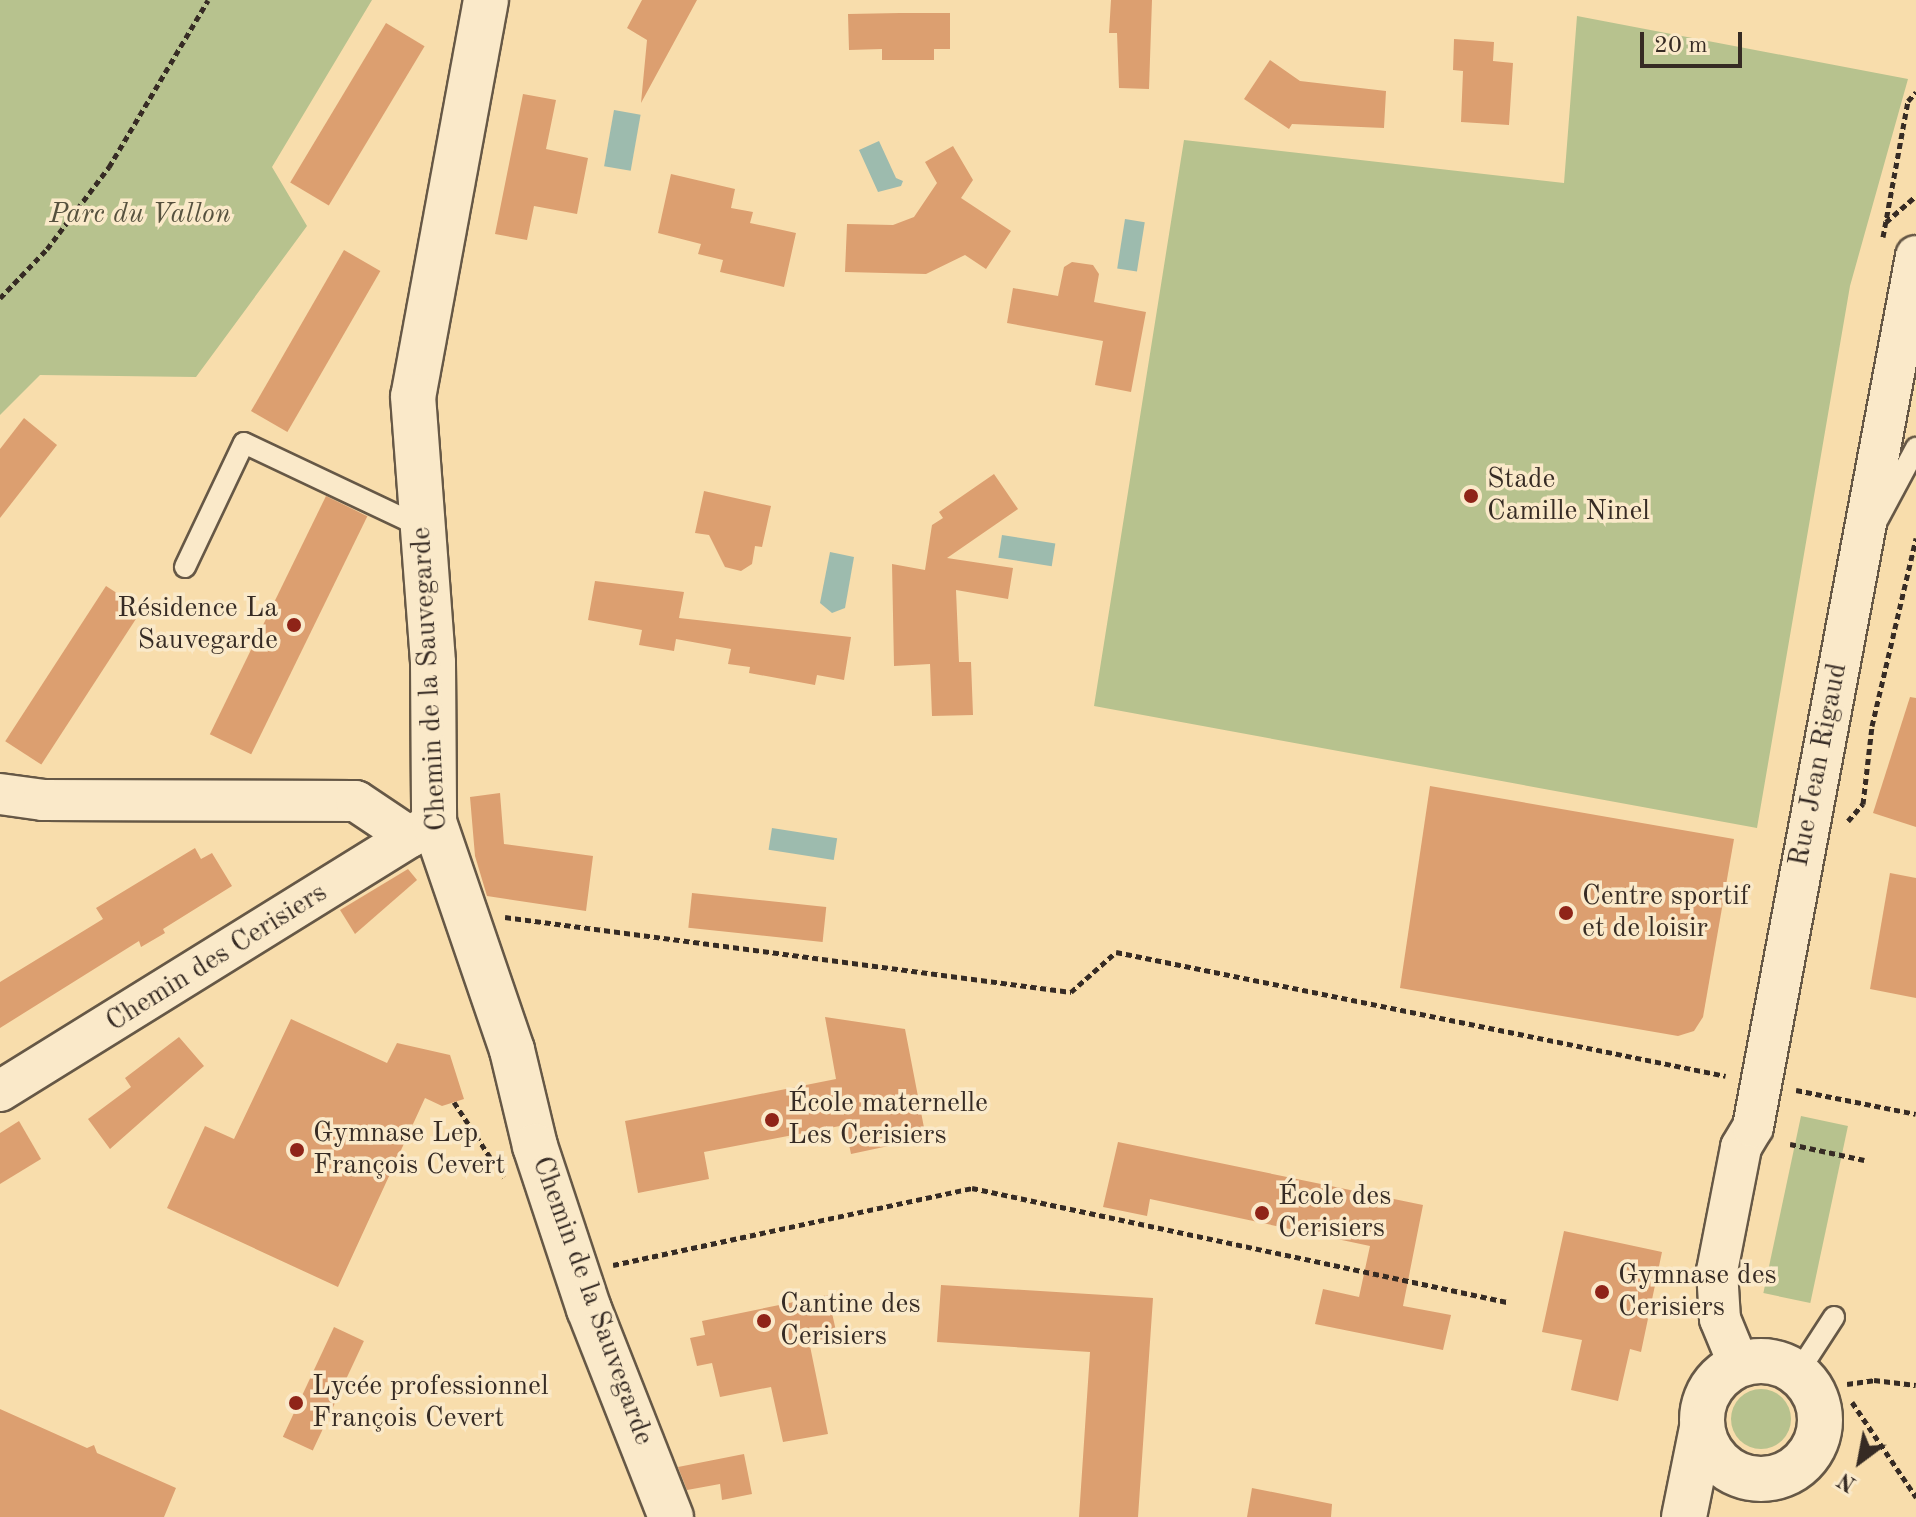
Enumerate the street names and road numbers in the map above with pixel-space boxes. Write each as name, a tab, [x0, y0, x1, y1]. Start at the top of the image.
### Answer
street label: Chemin de la Sauvegarde	[405, 526, 455, 832]
street label: Rue Jean Rigaud	[1783, 660, 1855, 870]
street label: Chemin des Cerisiers	[100, 876, 334, 1040]
street label: Chemin de la Sauvegarde	[524, 1152, 660, 1450]

